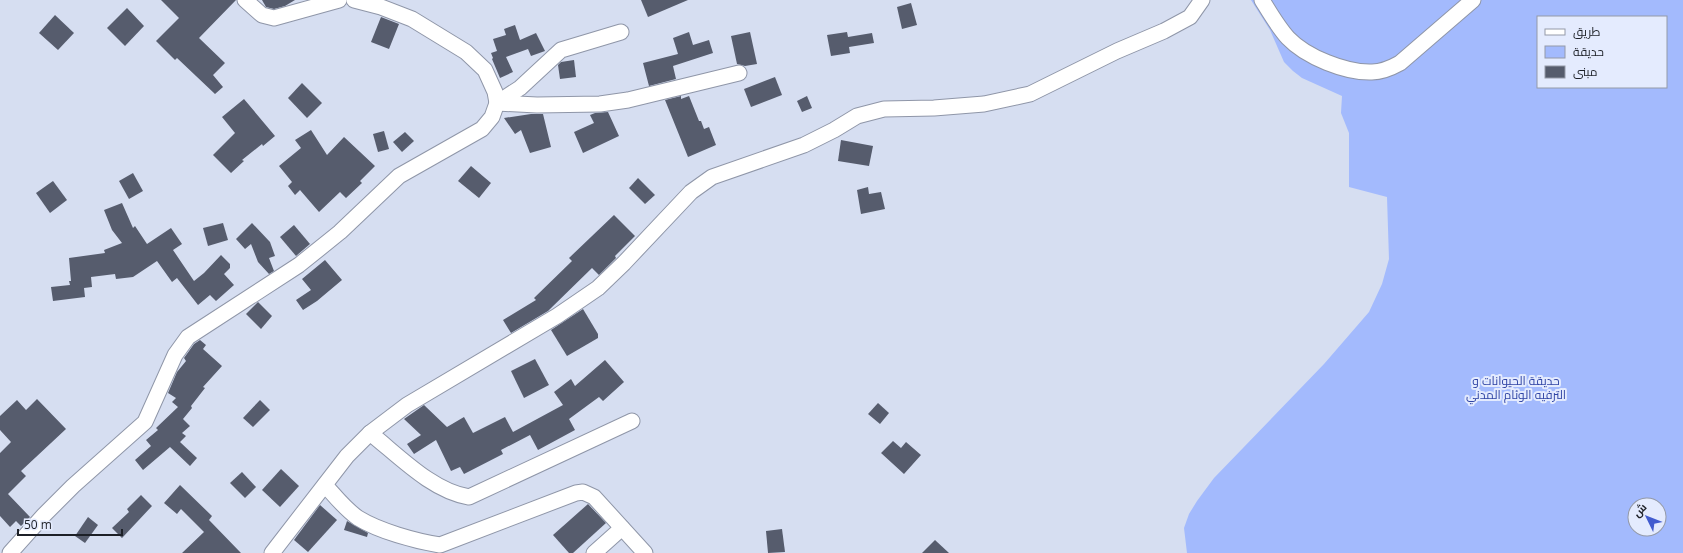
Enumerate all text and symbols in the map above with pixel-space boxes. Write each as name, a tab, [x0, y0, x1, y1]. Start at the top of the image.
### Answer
legend	[1537, 16, 1667, 88]
text: طريق	[1573, 23, 1601, 40]
text: حديقة	[1573, 43, 1604, 60]
text: مبنى	[1573, 63, 1598, 80]
park label: حديقة الحيوانات و الترفيه الوئام المدني	[1466, 372, 1566, 405]
north arrow	[1627, 497, 1667, 537]
text: ش	[1629, 500, 1650, 520]
scale bar	[18, 511, 122, 537]
text: 50 m	[24, 516, 52, 533]

